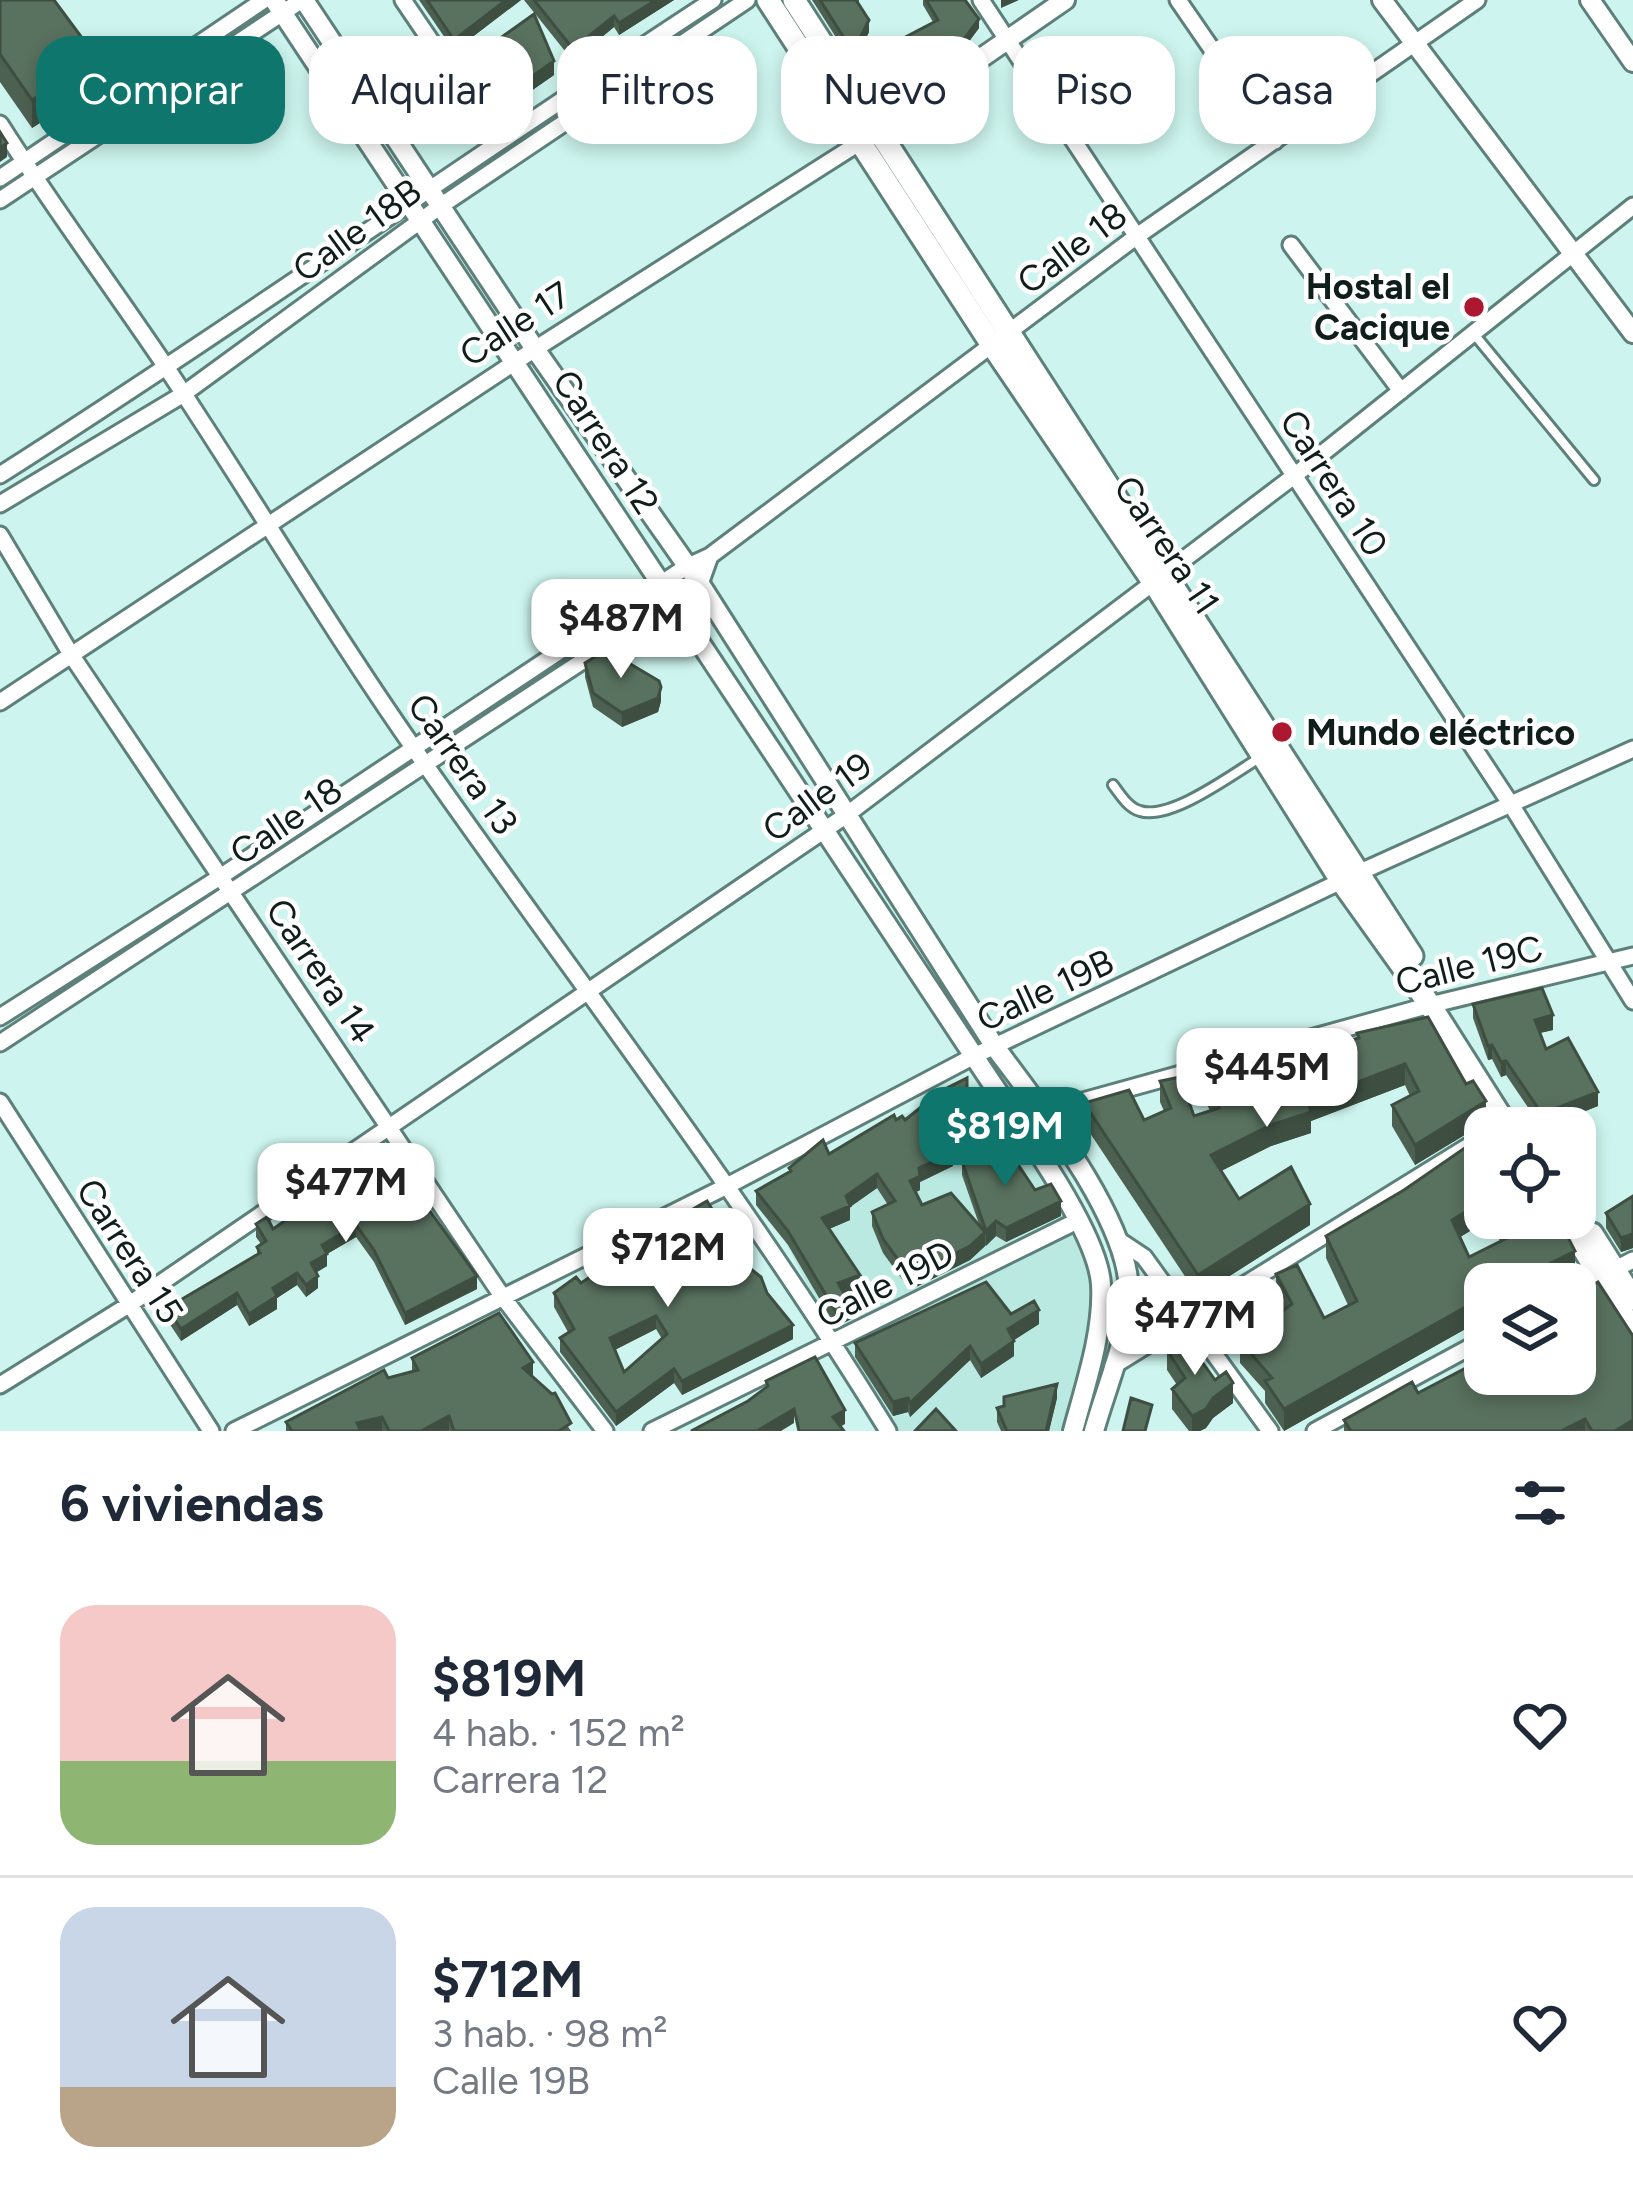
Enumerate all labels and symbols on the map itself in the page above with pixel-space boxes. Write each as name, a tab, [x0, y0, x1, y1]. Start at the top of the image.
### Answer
street label: Calle 18B	[285, 169, 429, 291]
street label: Calle 18	[1009, 193, 1135, 303]
place label: Hostal el Cacique	[1306, 265, 1450, 349]
street label: Calle 17	[452, 272, 578, 376]
marker: Hostal el Cacique	[1461, 294, 1487, 320]
street label: Carrera 12	[544, 362, 668, 522]
street label: Carrera 10	[1271, 402, 1397, 564]
street label: Carrera 11	[1105, 468, 1229, 622]
pin: $487M	[537, 579, 705, 681]
street label: Carrera 13	[399, 685, 527, 843]
place label: Mundo eléctrico	[1306, 711, 1575, 754]
marker: Mundo eléctrico	[1269, 719, 1295, 745]
street label: Calle 19	[754, 743, 880, 851]
street label: Calle 18	[222, 768, 350, 874]
street label: Carrera 14	[257, 891, 385, 1051]
street label: Calle 19C	[1391, 926, 1547, 1004]
street label: Calle 19B	[970, 940, 1120, 1040]
pin: $445M	[1183, 1028, 1351, 1130]
pin: $819M	[921, 1087, 1089, 1189]
pin: $477M	[262, 1143, 430, 1245]
street label: Carrera 15	[67, 1171, 193, 1331]
pin: $712M	[584, 1208, 752, 1310]
street label: Calle 19D	[809, 1231, 961, 1337]
pin: $477M	[1111, 1276, 1279, 1378]

